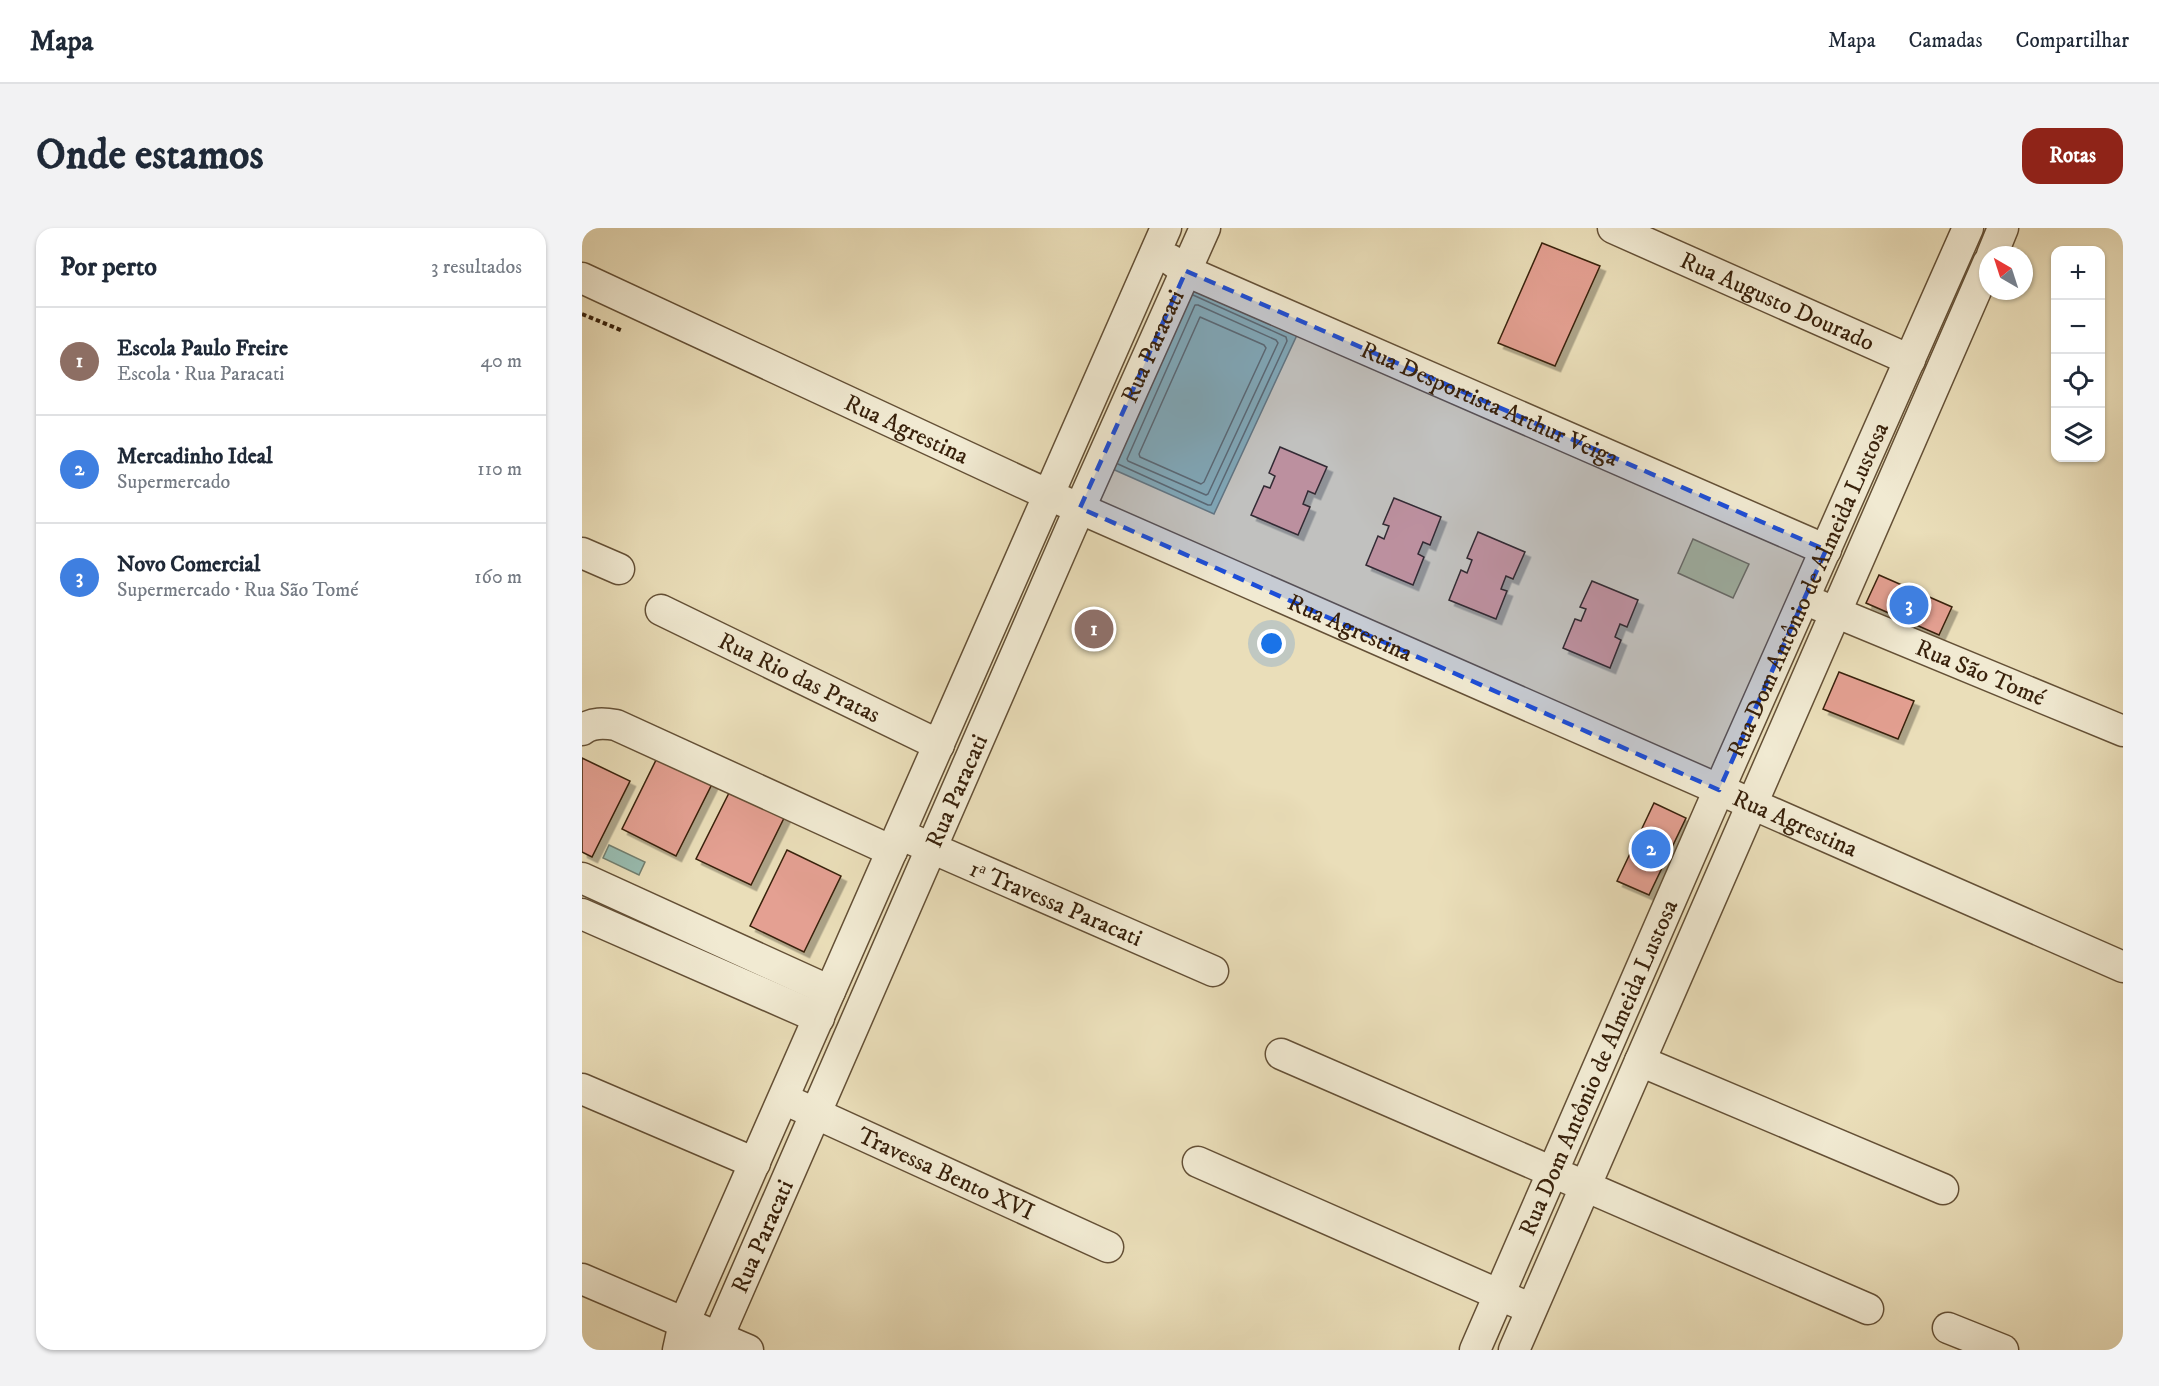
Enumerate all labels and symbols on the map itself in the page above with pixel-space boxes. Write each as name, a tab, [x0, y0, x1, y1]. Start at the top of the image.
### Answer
street label: Rua Augusto Dourado	[1675, 246, 1879, 358]
north arrow	[1979, 246, 2033, 300]
street label: Rua Paracati	[1115, 285, 1191, 408]
street label: Rua Desportista Arthur Veiga	[1356, 335, 1624, 474]
street label: Rua Agrestina	[839, 388, 974, 472]
street label: Rua Dom Antônio de Almeida Lustosa	[1721, 417, 1896, 762]
pin: 3	[1890, 582, 1928, 628]
street label: Rua Agrestina	[1283, 588, 1418, 669]
pin: 1	[1074, 606, 1114, 652]
street label: Rua Rio das Pratas	[713, 626, 885, 730]
your location	[1257, 629, 1286, 658]
street label: Rua São Tomé	[1911, 633, 2050, 713]
street label: Rua Paracati	[919, 730, 995, 853]
street label: Rua Agrestina	[1728, 783, 1863, 865]
pin: 2	[1632, 826, 1670, 872]
street label: 1ᵃ Travessa Paracati	[965, 854, 1147, 954]
street label: Rua Dom Antônio de Almeida Lustosa	[1512, 894, 1685, 1241]
street label: Travessa Bento XVI	[853, 1121, 1039, 1227]
street label: Rua Paracati	[725, 1175, 801, 1298]

